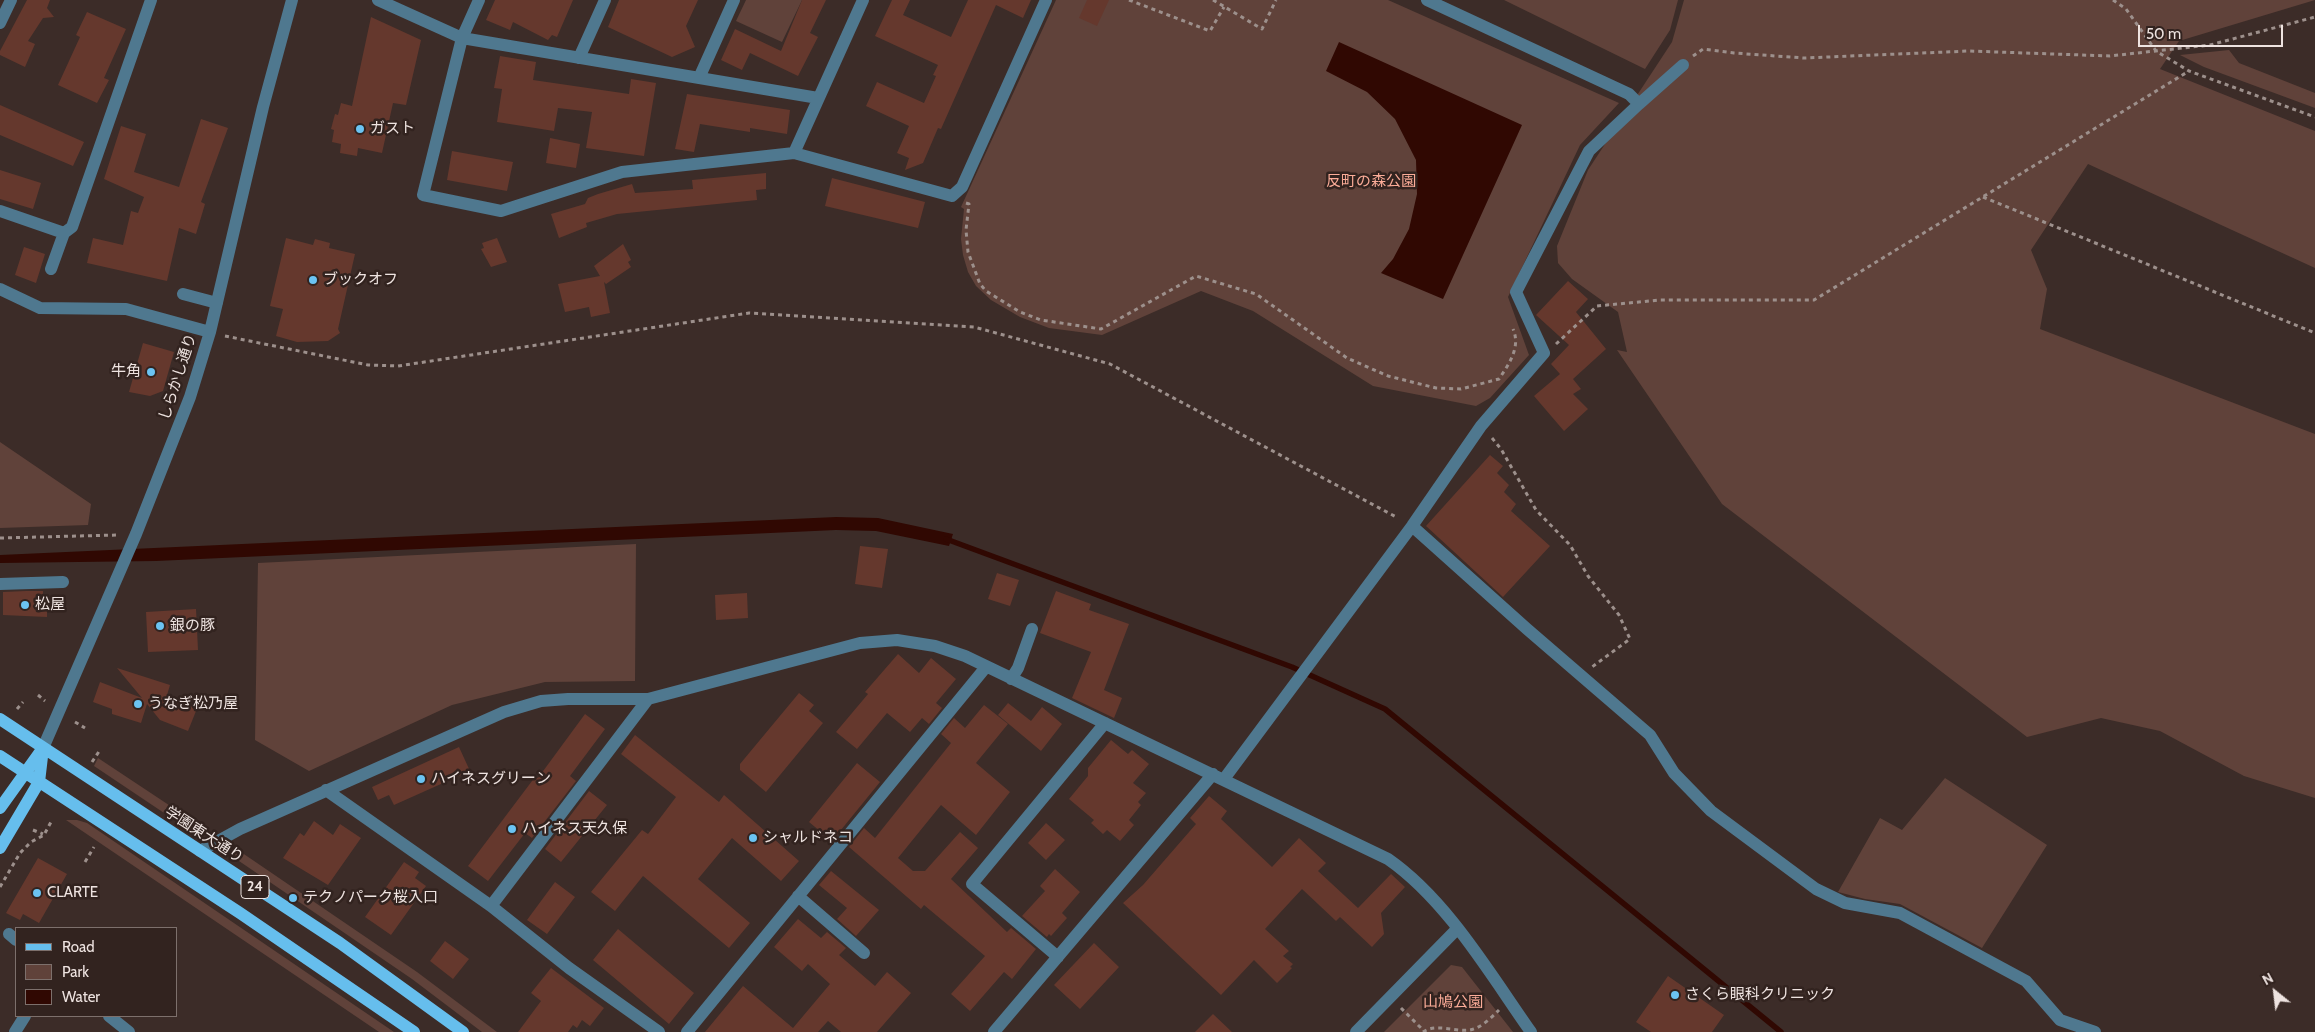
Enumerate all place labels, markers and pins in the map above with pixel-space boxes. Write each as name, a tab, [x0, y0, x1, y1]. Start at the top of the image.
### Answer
place label: ガスト	[370, 120, 415, 138]
marker: ガスト	[354, 123, 366, 135]
place label: ブックオフ	[323, 271, 398, 289]
marker: ブックオフ	[307, 274, 319, 286]
place label: 牛角	[111, 363, 141, 381]
marker: 牛角	[145, 366, 157, 378]
place label: 松屋	[35, 596, 65, 614]
marker: 松屋	[19, 599, 31, 611]
place label: 銀の豚	[170, 617, 215, 635]
marker: 銀の豚	[154, 620, 166, 632]
place label: うなぎ松乃屋	[148, 695, 238, 713]
marker: うなぎ松乃屋	[132, 698, 144, 710]
place label: ハイネスグリーン	[431, 770, 551, 788]
marker: ハイネスグリーン	[415, 773, 427, 785]
place label: ハイネス天久保	[522, 820, 627, 838]
marker: ハイネス天久保	[506, 823, 518, 835]
place label: シャルドネコ	[763, 829, 853, 847]
marker: シャルドネコ	[747, 832, 759, 844]
place label: CLARTE	[47, 884, 98, 902]
marker: CLARTE	[31, 887, 43, 899]
place label: テクノパーク桜入口	[303, 889, 438, 907]
marker: テクノパーク桜入口	[287, 892, 299, 904]
place label: さくら眼科クリニック	[1685, 986, 1835, 1004]
marker: さくら眼科クリニック	[1669, 989, 1681, 1001]

